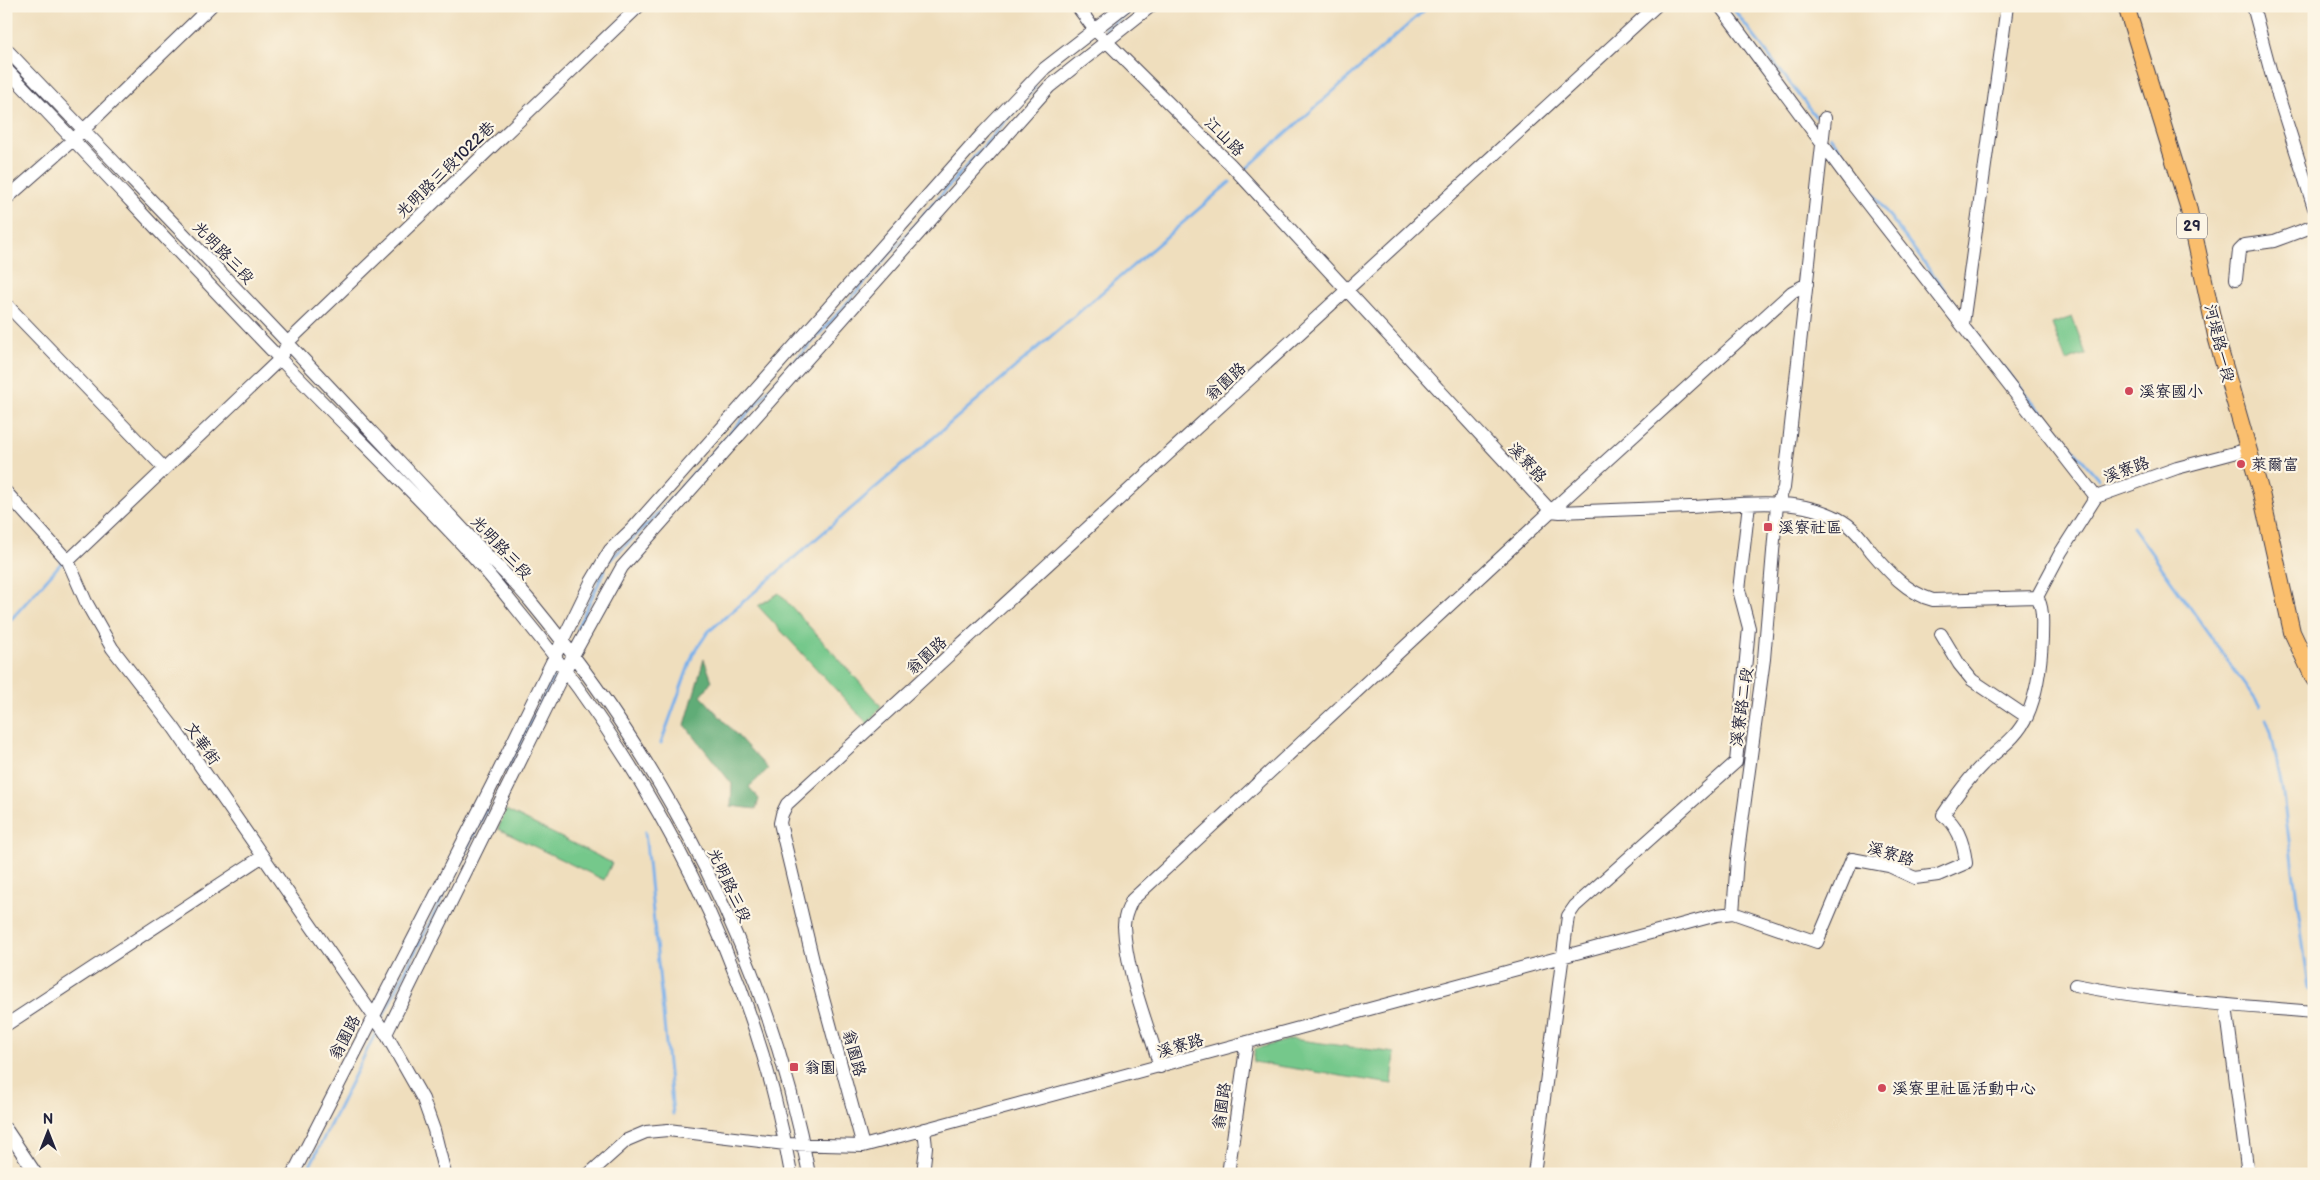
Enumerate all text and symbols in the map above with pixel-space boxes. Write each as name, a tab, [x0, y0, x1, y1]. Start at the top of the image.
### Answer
street label: 江山路	[1200, 113, 1248, 161]
street label: 光明路三段1022巷	[393, 118, 500, 222]
road number: 29	[2177, 214, 2207, 238]
street label: 光明路三段	[188, 218, 258, 288]
street label: 河堤路一段	[2200, 302, 2237, 384]
street label: 翁園路	[1202, 359, 1250, 405]
place label: 溪寮國小	[2139, 383, 2203, 402]
marker: 溪寮國小	[2123, 385, 2135, 397]
street label: 溪寮路	[1504, 439, 1550, 487]
street label: 溪寮路	[2101, 453, 2152, 488]
place label: 萊爾富	[2251, 456, 2299, 475]
marker: 萊爾富	[2235, 458, 2247, 470]
street label: 光明路三段	[467, 512, 535, 584]
place label: 溪寮社區	[1778, 519, 1842, 538]
marker: 溪寮社區	[1762, 521, 1774, 533]
street label: 翁園路	[903, 633, 951, 679]
street label: 溪寮路二段	[1728, 666, 1757, 748]
street label: 文華街	[180, 719, 223, 769]
street label: 溪寮路	[1865, 838, 1916, 871]
street label: 光明路三段	[703, 845, 754, 926]
street label: 翁園路	[326, 1012, 365, 1063]
street label: 翁園路	[838, 1028, 869, 1079]
street label: 溪寮路	[1155, 1031, 1206, 1062]
place label: 翁園	[804, 1059, 836, 1078]
marker: 翁園	[788, 1061, 800, 1073]
place label: 溪寮里社區活動中心	[1892, 1080, 2036, 1099]
street label: 翁園路	[1210, 1081, 1235, 1131]
marker: 溪寮里社區活動中心	[1876, 1082, 1888, 1094]
north arrow	[22, 1108, 72, 1158]
text: N	[43, 1111, 53, 1128]

